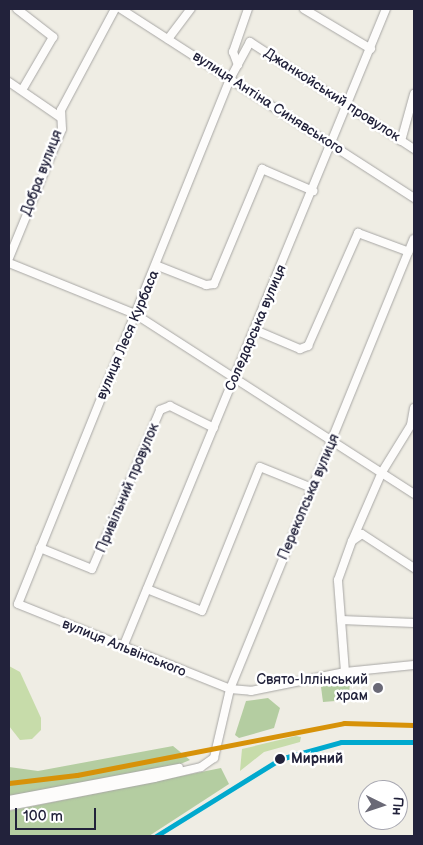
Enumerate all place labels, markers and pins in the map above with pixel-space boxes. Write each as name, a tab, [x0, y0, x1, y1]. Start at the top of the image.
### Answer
place label: Свято-Іллінський храм	[256, 672, 368, 704]
marker: Свято-Іллінський храм	[372, 682, 384, 694]
place label: Мирний	[291, 751, 343, 767]
marker: Мирний	[273, 752, 287, 766]

